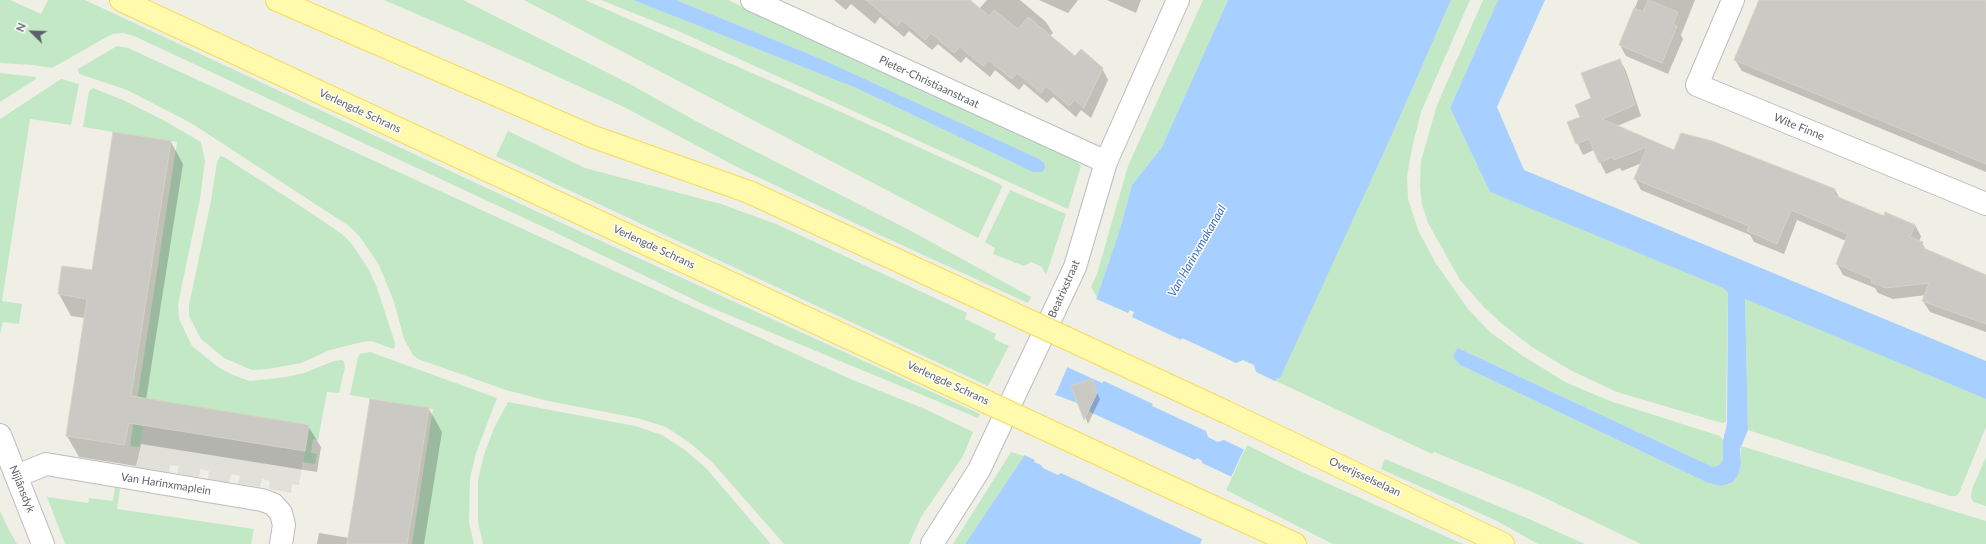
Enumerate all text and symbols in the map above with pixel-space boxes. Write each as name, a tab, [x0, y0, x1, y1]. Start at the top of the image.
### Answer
north arrow	[12, 12, 52, 52]
text: N	[13, 21, 28, 34]
street label: Pieter-Christiaanstraat	[877, 53, 981, 111]
street label: Verlengde Schrans	[317, 86, 403, 136]
street label: Wite Finne	[1772, 111, 1826, 143]
water label: Van Harinxmakanaal	[1165, 202, 1229, 300]
street label: Verlengde Schrans	[611, 222, 697, 272]
street label: Beatrixstraat	[1045, 258, 1083, 320]
street label: Verlengde Schrans	[905, 358, 991, 408]
street label: Overijsselselaan	[1327, 455, 1403, 499]
street label: Nijlânsdyk	[7, 463, 37, 515]
street label: Van Harinxmaplein	[120, 470, 212, 498]

